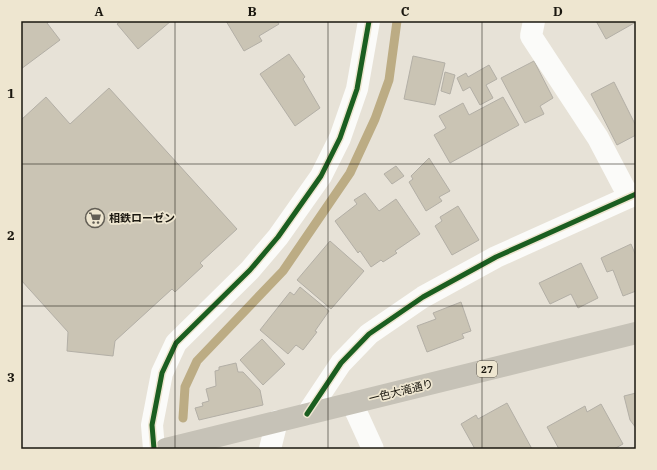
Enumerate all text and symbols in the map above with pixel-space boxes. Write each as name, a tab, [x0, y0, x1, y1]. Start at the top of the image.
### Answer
text: A	[94, 3, 104, 20]
text: B	[247, 3, 257, 20]
text: C	[401, 3, 410, 20]
text: D	[553, 3, 563, 20]
text: 1	[7, 85, 15, 102]
supermarket icon: 相鉄ローゼン	[84, 207, 106, 229]
place label: 相鉄ローゼン	[109, 211, 175, 225]
text: 2	[7, 227, 15, 244]
road number: 27	[477, 361, 497, 377]
text: 3	[7, 369, 15, 386]
street label: 一色大滝通り	[367, 376, 435, 406]

